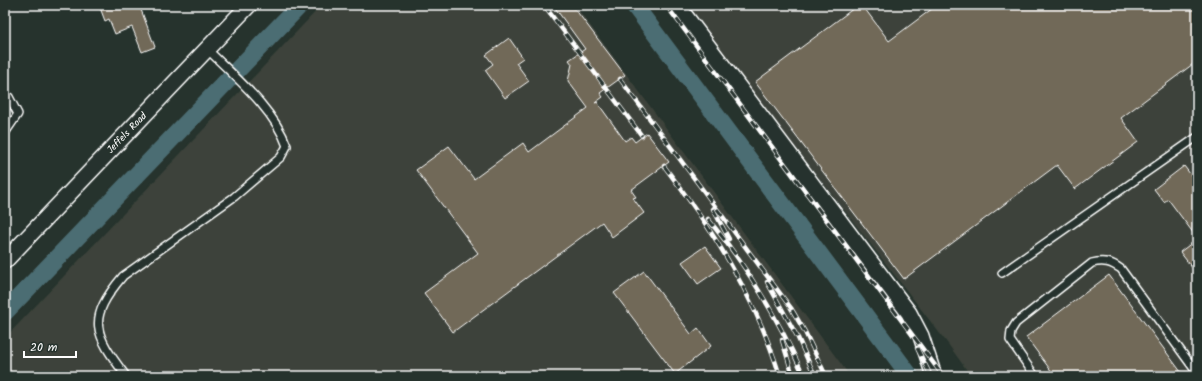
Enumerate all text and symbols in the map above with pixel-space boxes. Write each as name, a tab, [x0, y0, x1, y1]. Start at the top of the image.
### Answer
street label: Jeffels Road	[103, 108, 152, 157]
scale bar	[24, 333, 76, 359]
text: 20 m	[30, 338, 58, 357]

